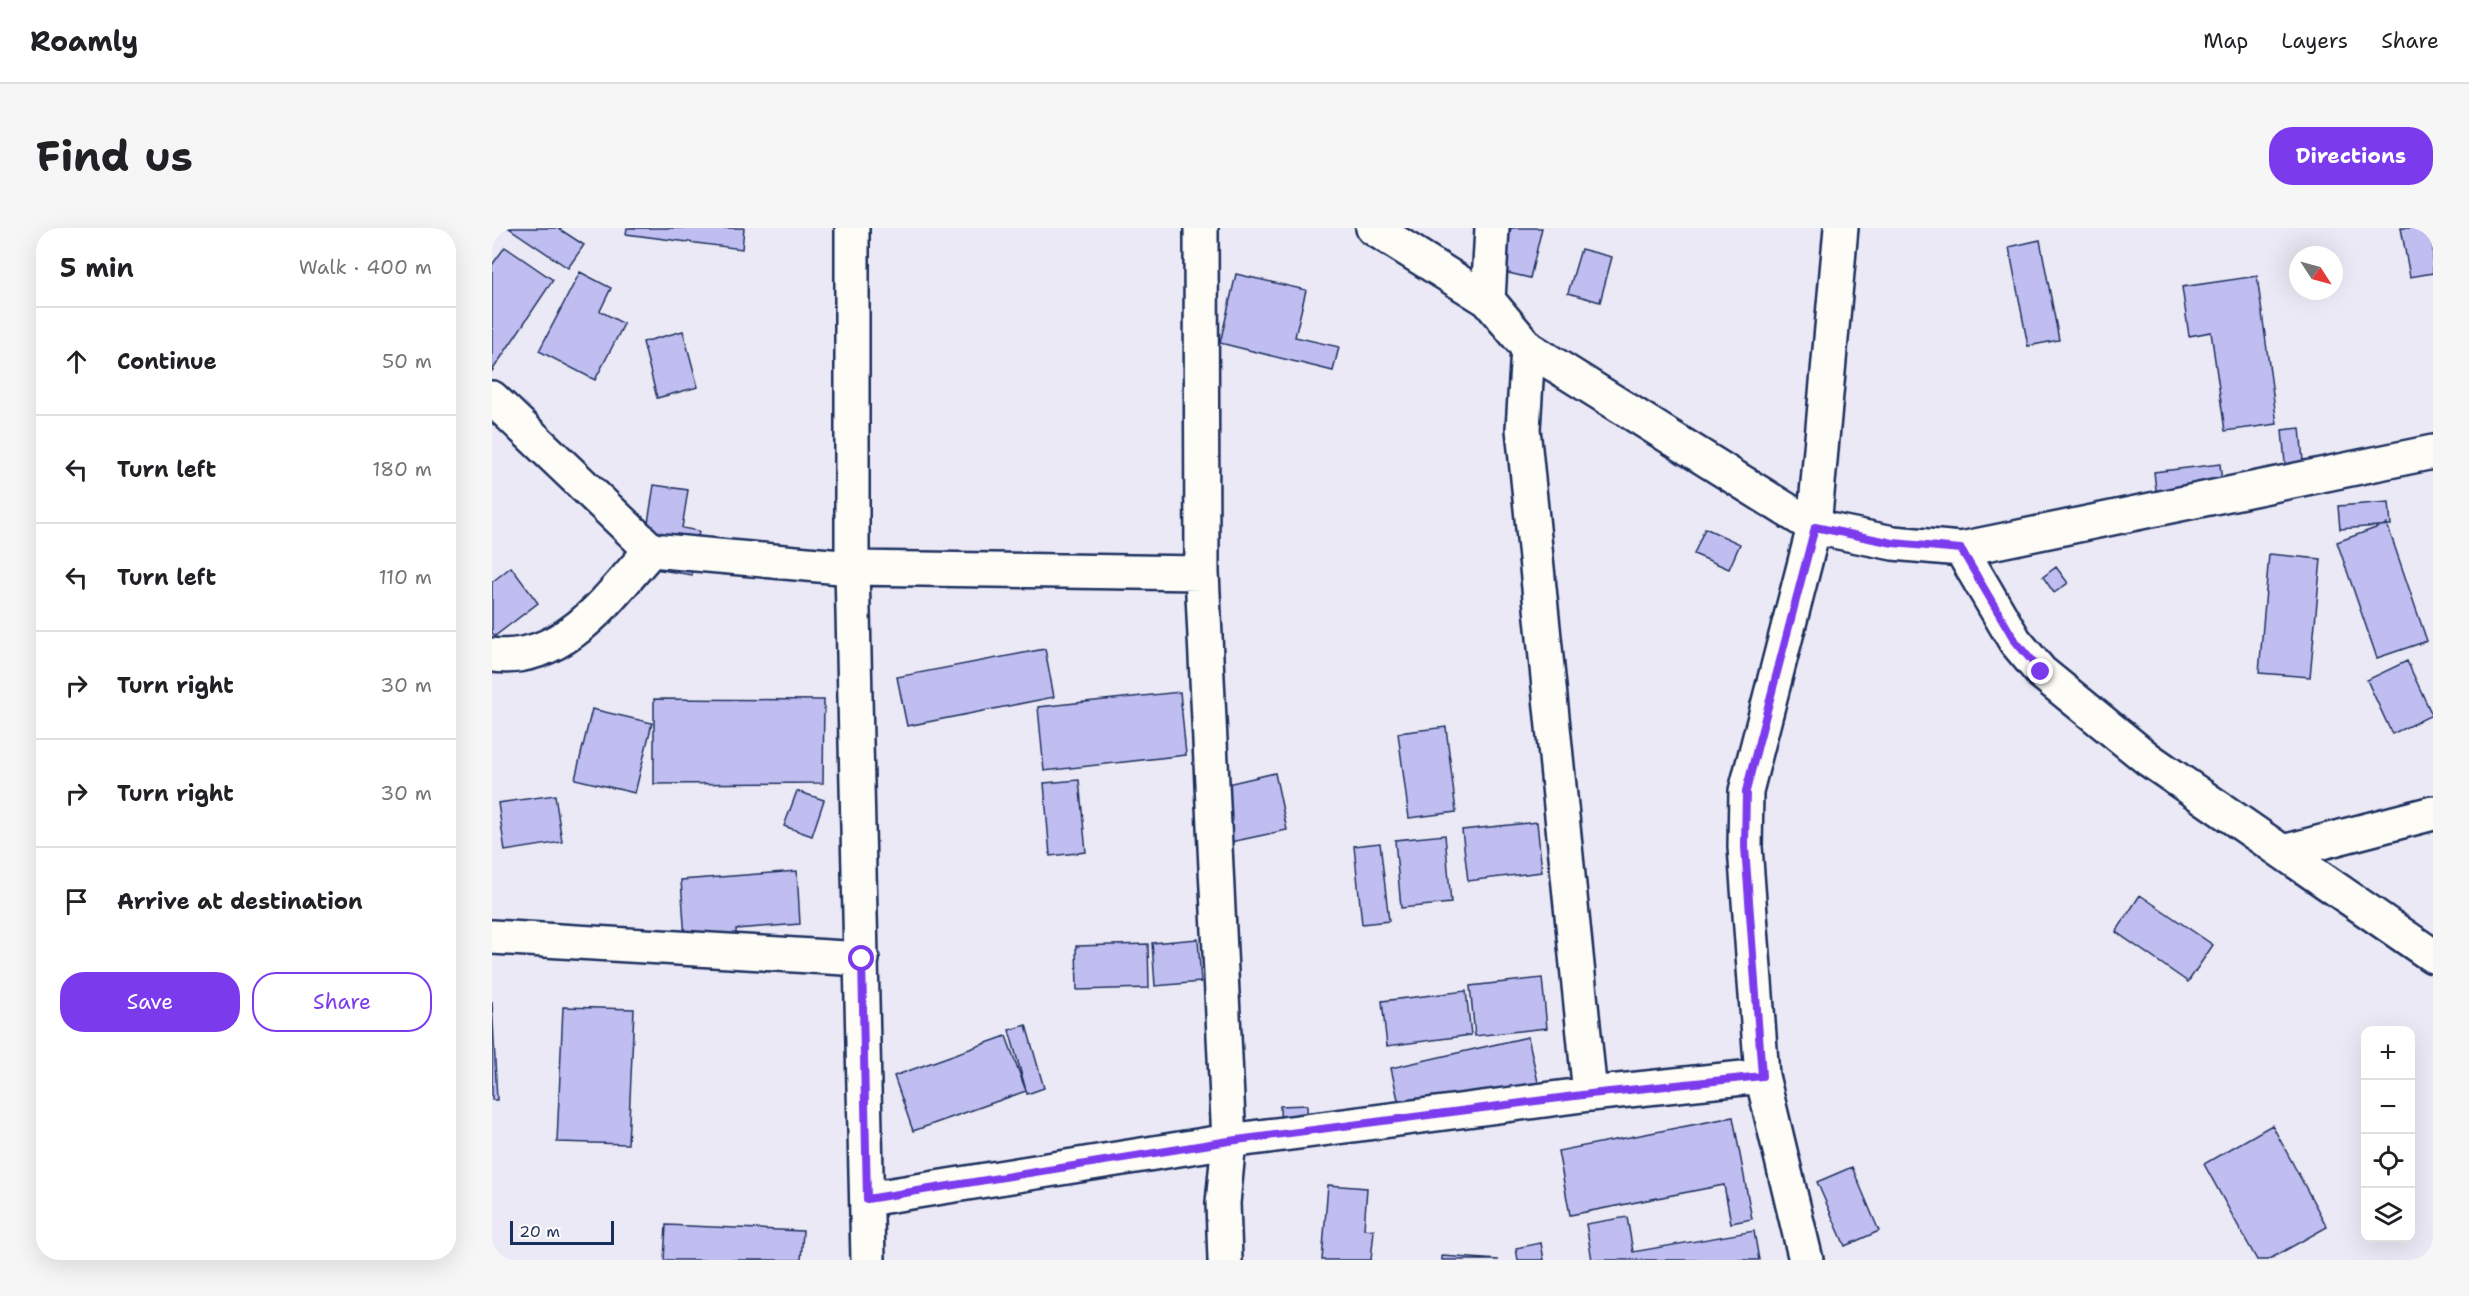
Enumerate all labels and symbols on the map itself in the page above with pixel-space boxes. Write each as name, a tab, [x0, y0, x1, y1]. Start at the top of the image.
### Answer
north arrow	[2289, 246, 2343, 300]
route end	[2027, 658, 2053, 684]
route start	[848, 945, 874, 971]
scale bar	[510, 1218, 614, 1246]

